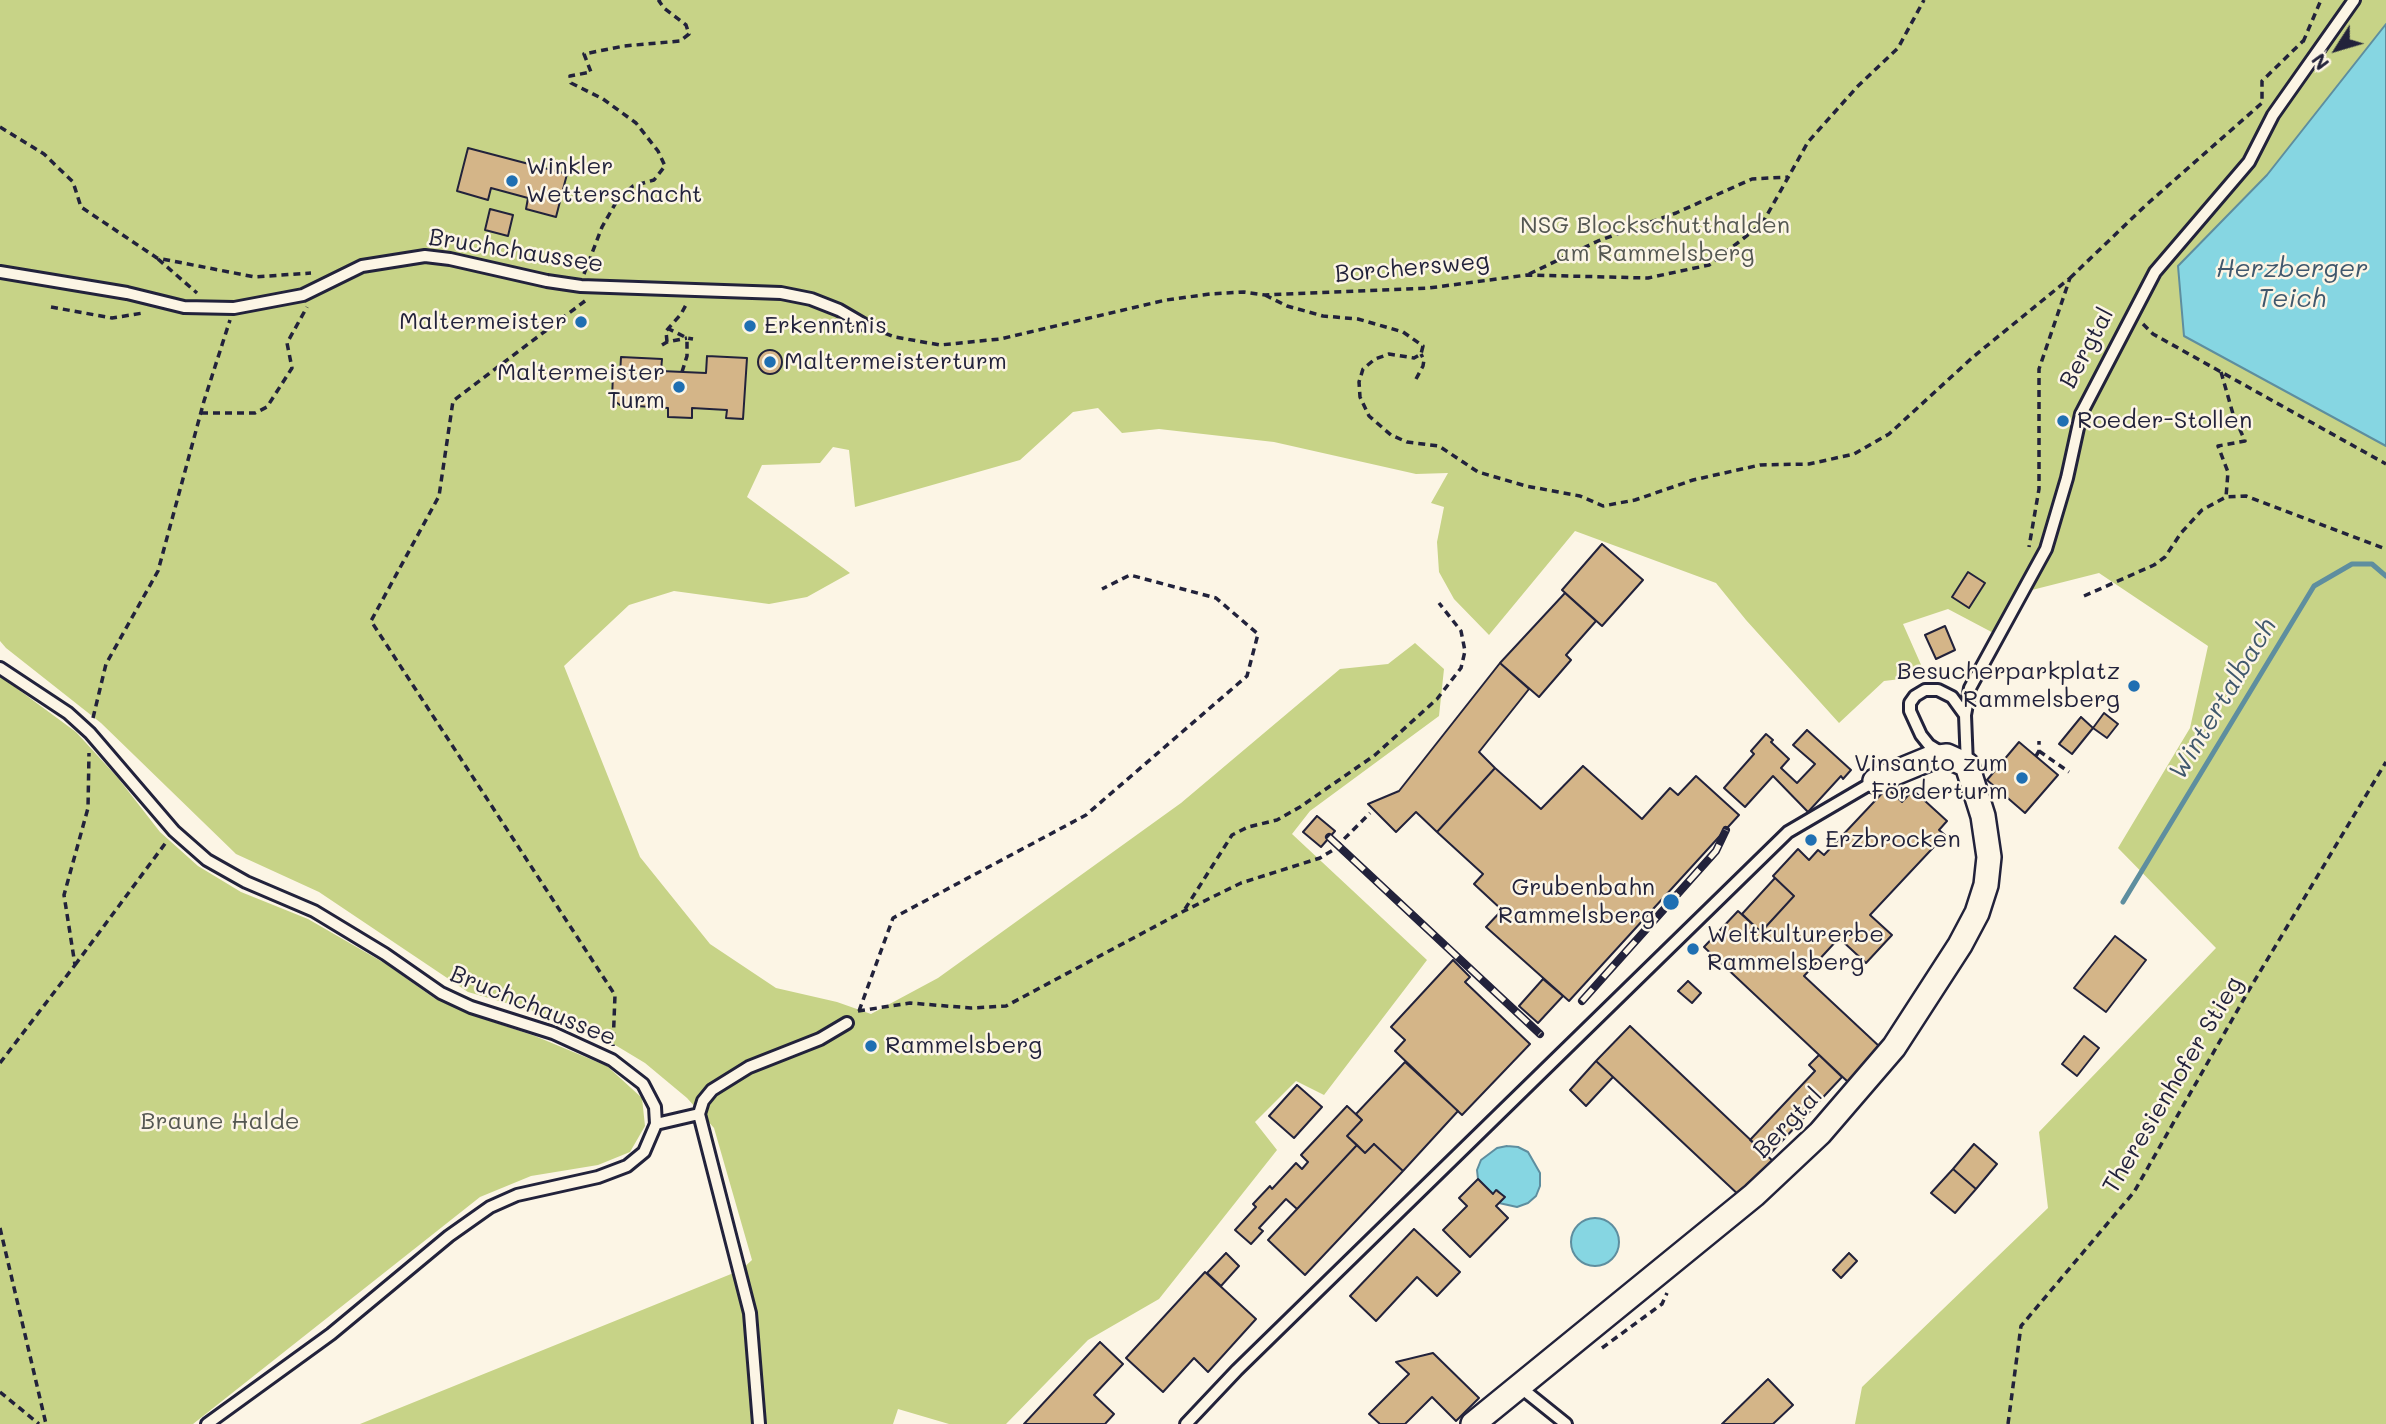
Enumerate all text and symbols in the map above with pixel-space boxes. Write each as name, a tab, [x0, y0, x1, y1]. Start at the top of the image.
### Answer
north arrow	[2302, 14, 2372, 84]
text: N	[2306, 49, 2334, 75]
place label: Winkler Wetterschacht	[526, 153, 702, 209]
marker: Winkler Wetterschacht	[504, 173, 520, 189]
park label: NSG Blockschutthalden am Rammelsberg	[1520, 212, 1790, 268]
street label: Bruchchaussee	[427, 223, 605, 279]
street label: Borchersweg	[1334, 247, 1490, 289]
water label: Herzberger Teich	[2216, 253, 2368, 314]
street label: Bergtal	[2054, 303, 2120, 393]
place label: Maltermeister	[399, 308, 567, 336]
place label: Erkenntnis	[764, 312, 887, 340]
marker: Maltermeister	[573, 314, 589, 330]
marker: Erkenntnis	[742, 318, 758, 334]
place label: Maltermeisterturm	[784, 348, 1007, 376]
marker: Maltermeisterturm	[762, 354, 778, 370]
place label: Maltermeister Turm	[497, 359, 665, 415]
marker: Maltermeister Turm	[671, 379, 687, 395]
place label: Roeder-Stollen	[2077, 407, 2252, 435]
marker: Roeder-Stollen	[2055, 413, 2071, 429]
water label: Wintertalbach	[2163, 613, 2283, 785]
place label: Besucherparkplatz Rammelsberg	[1897, 658, 2120, 714]
marker: Besucherparkplatz Rammelsberg	[2126, 678, 2142, 694]
place label: Vinsanto zum Förderturm	[1854, 750, 2008, 806]
marker: Vinsanto zum Förderturm	[2014, 770, 2030, 786]
place label: Erzbrocken	[1825, 826, 1961, 854]
marker: Erzbrocken	[1803, 832, 1819, 848]
place label: Grubenbahn Rammelsberg	[1498, 874, 1655, 930]
marker: Grubenbahn Rammelsberg	[1661, 892, 1681, 912]
place label: Weltkulturerbe Rammelsberg	[1707, 921, 1884, 977]
marker: Weltkulturerbe Rammelsberg	[1685, 941, 1701, 957]
street label: Bruchchaussee	[446, 960, 620, 1052]
street label: Theresienhofer Stieg	[2097, 971, 2249, 1199]
place label: Rammelsberg	[885, 1032, 1042, 1060]
marker: Rammelsberg	[863, 1038, 879, 1054]
street label: Bergtal	[1747, 1082, 1829, 1164]
park label: Braune Halde	[140, 1108, 300, 1136]

